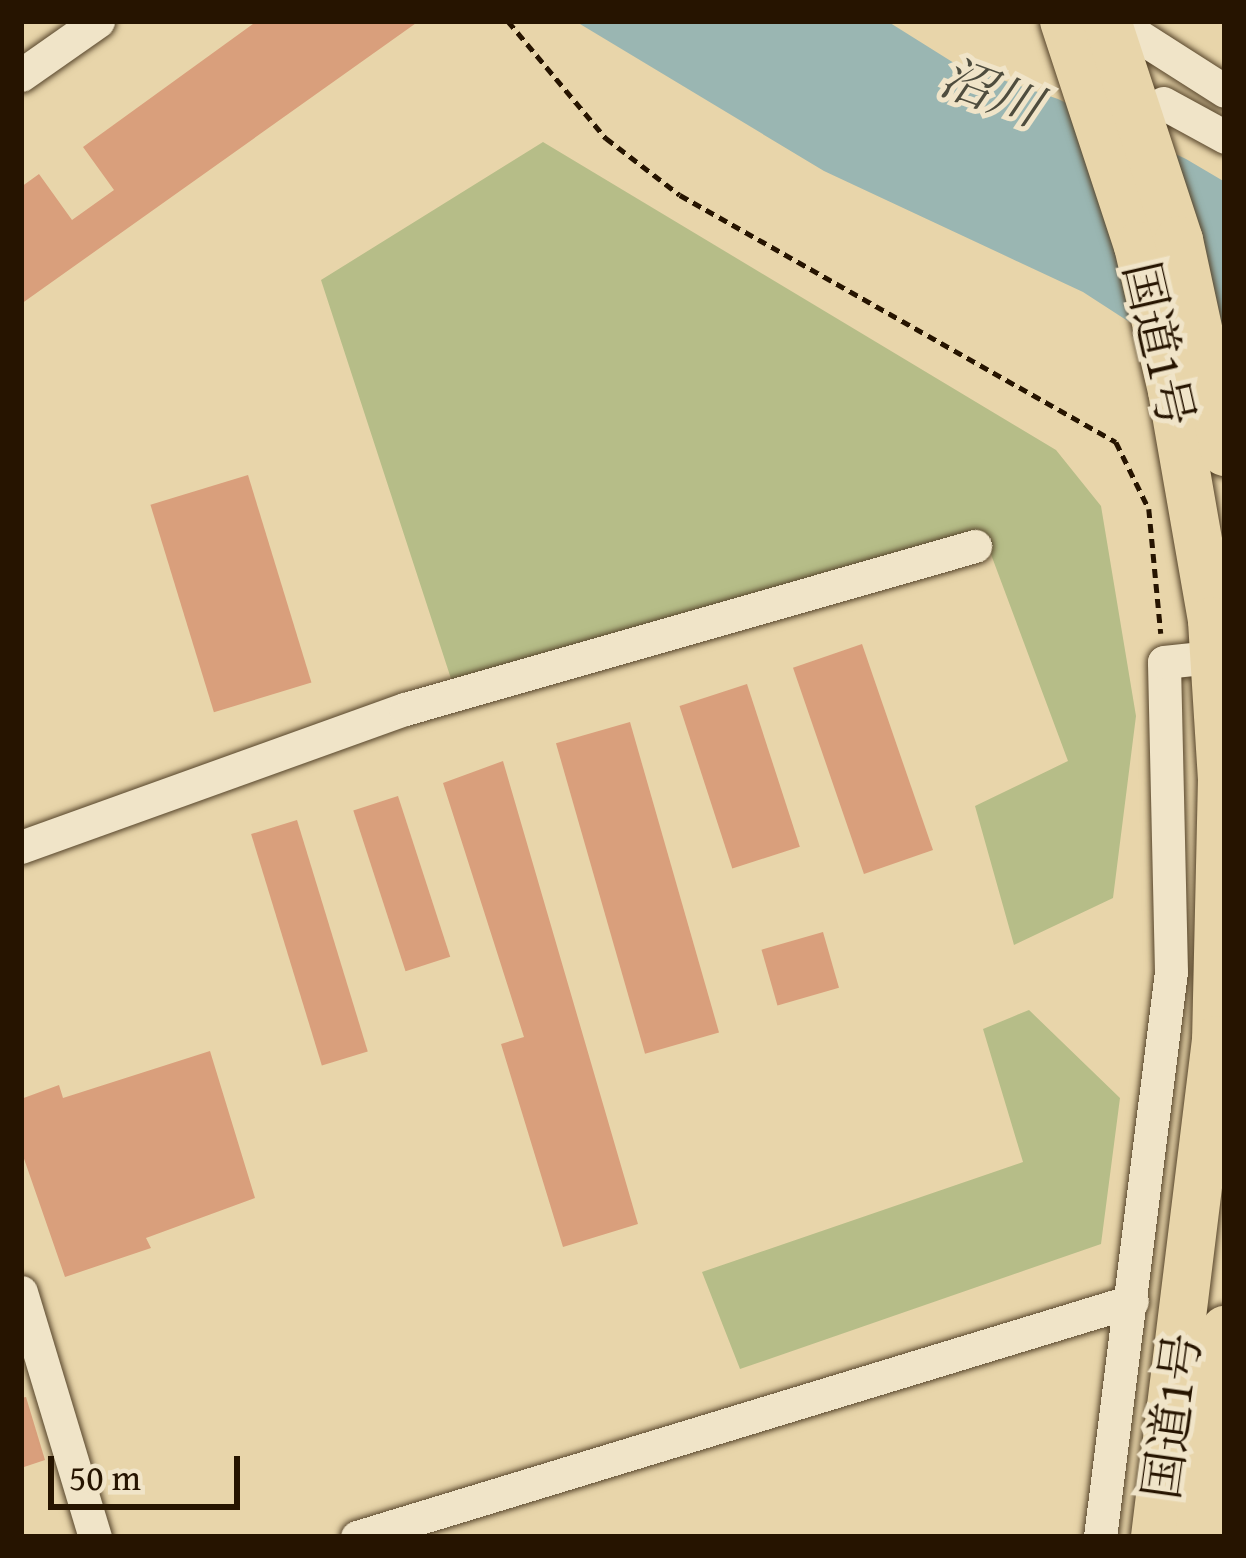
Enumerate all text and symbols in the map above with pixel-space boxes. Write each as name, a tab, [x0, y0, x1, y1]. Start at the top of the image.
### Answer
water label: 沼川	[933, 46, 1049, 138]
street label: 国道1号	[1113, 256, 1207, 432]
street label: 国道1号	[1131, 1329, 1211, 1503]
scale bar	[54, 1432, 246, 1506]
text: 50 m	[69, 1450, 141, 1503]

